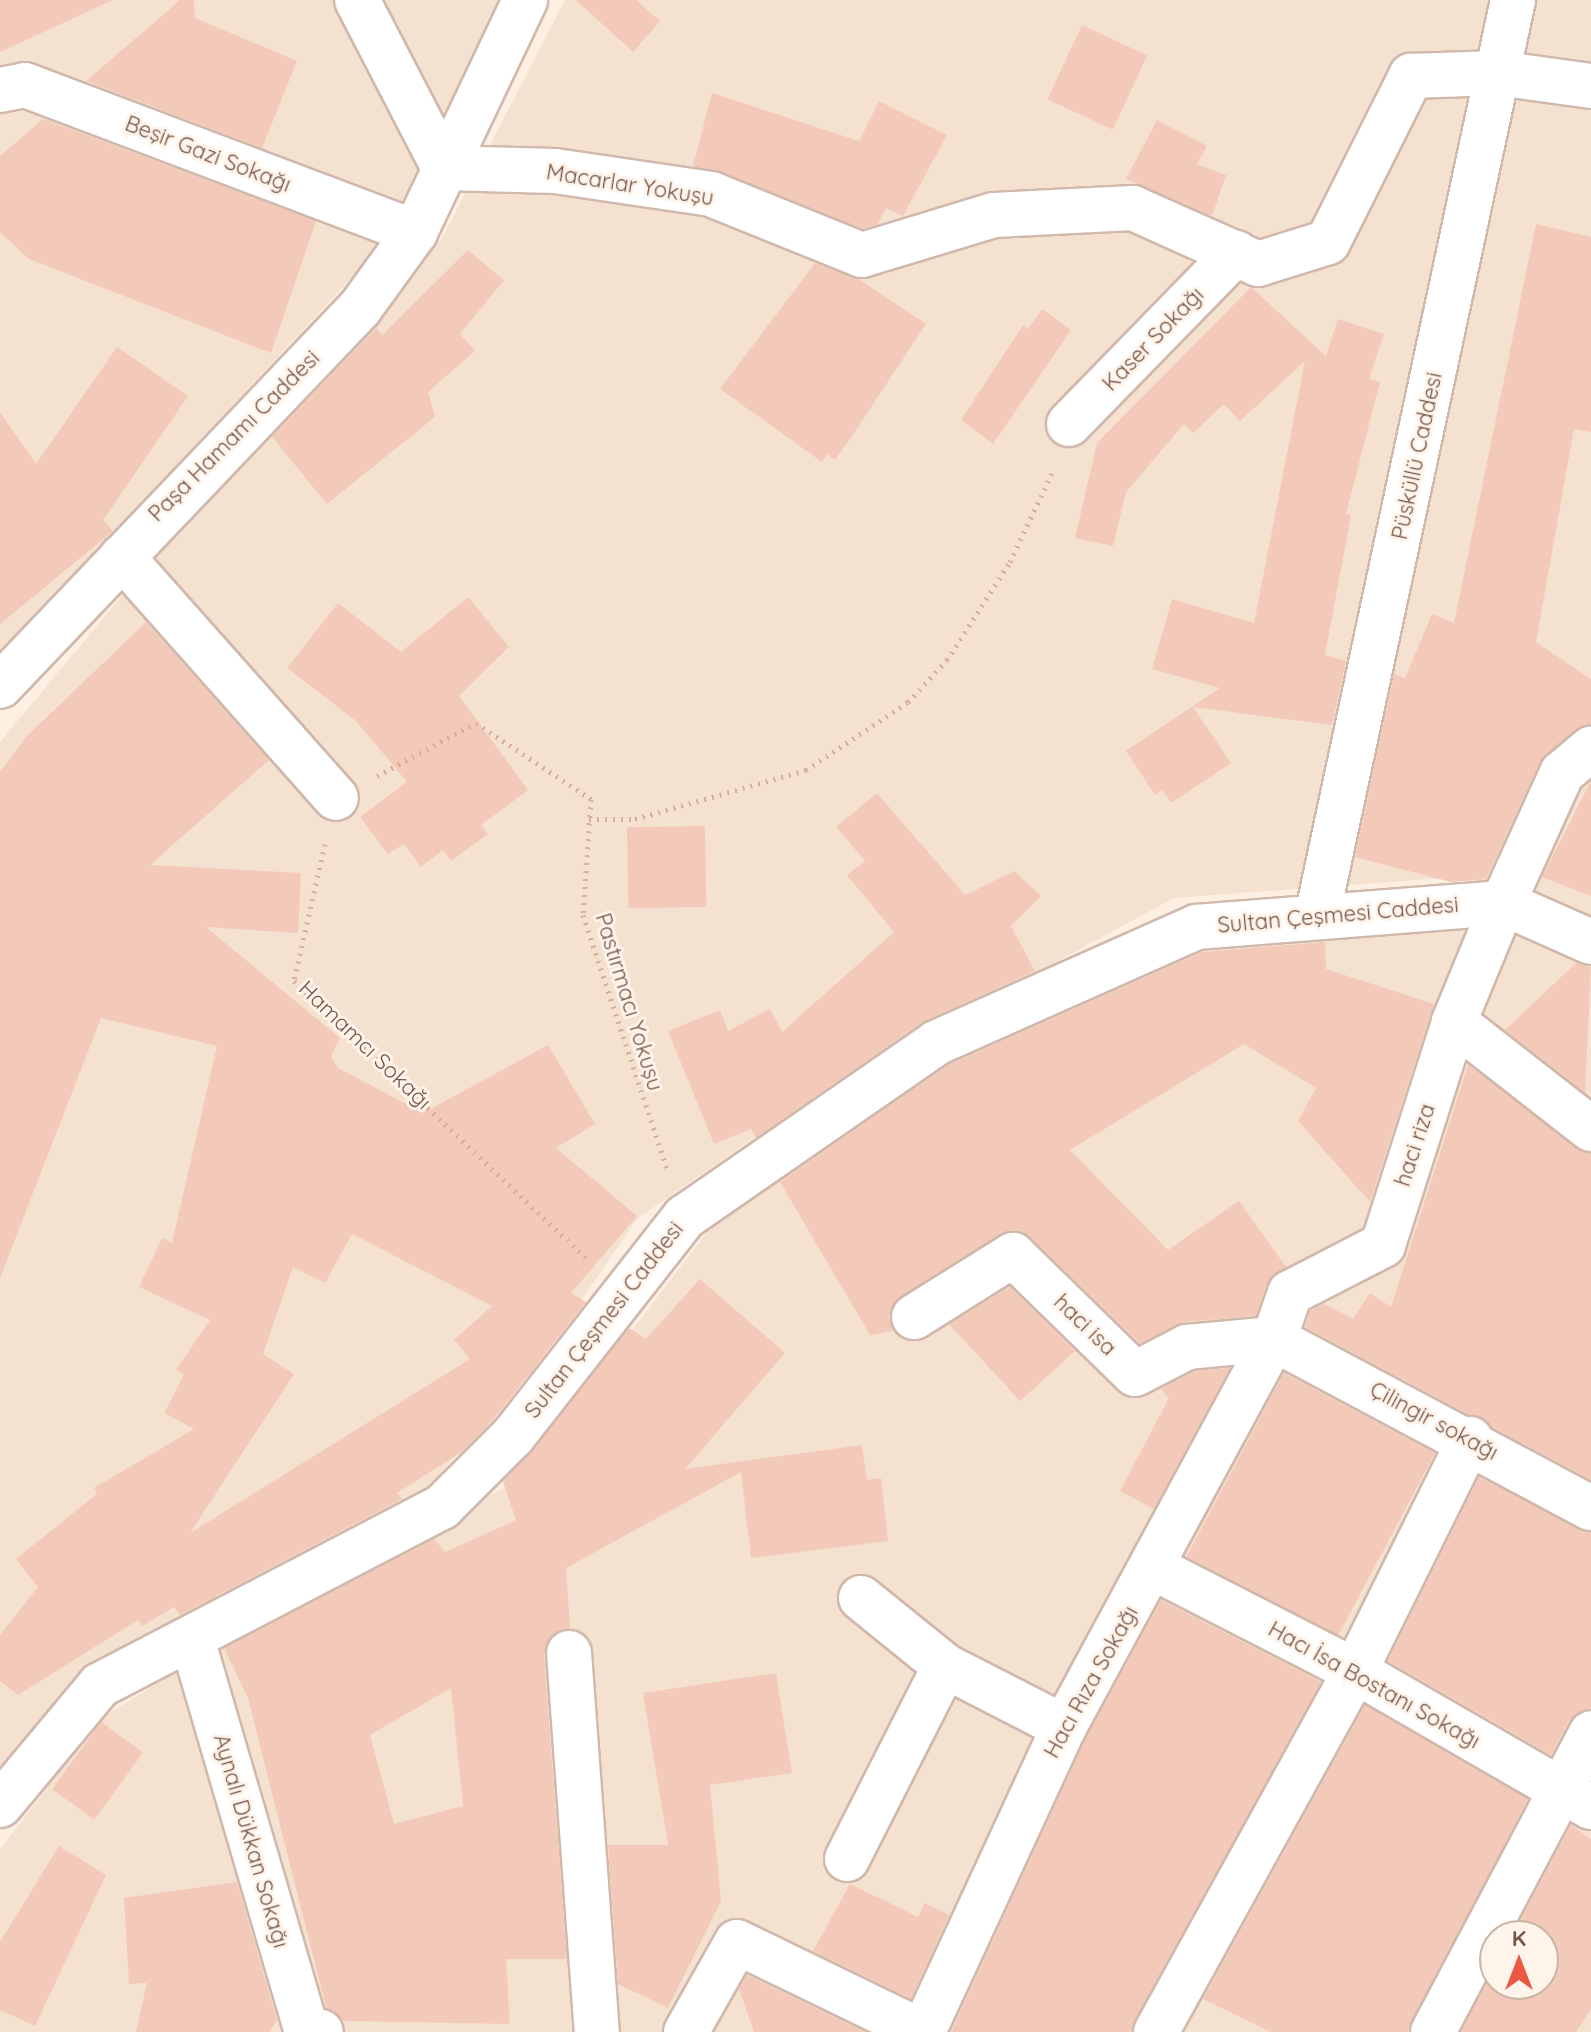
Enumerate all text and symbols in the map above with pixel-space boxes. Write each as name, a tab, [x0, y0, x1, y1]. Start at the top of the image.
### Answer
street label: Beşir Gazi Sokağı	[121, 110, 295, 198]
street label: Macarlar Yokuşu	[544, 159, 716, 211]
street label: Kaser Sokağı	[1097, 281, 1209, 397]
street label: Paşa Hamamı Caddesi	[143, 345, 325, 527]
street label: Püsküllü Caddesi	[1386, 370, 1448, 542]
street label: Sultan Çeşmesi Caddesi	[1216, 891, 1460, 939]
street label: Pastırmacı Yokuşu	[589, 910, 669, 1094]
street label: Hamamcı Sokağı	[293, 975, 437, 1115]
street label: haci riza	[1389, 1101, 1441, 1189]
street label: Sultan Çeşmesi Caddesi	[519, 1217, 689, 1423]
street label: haci isa	[1048, 1289, 1122, 1361]
street label: Çilingir sokağı	[1365, 1376, 1503, 1466]
street label: Hacı Rıza Sokağı	[1038, 1601, 1144, 1763]
street label: Hacı İsa Bostanı Sokağı	[1264, 1616, 1484, 1754]
street label: Aynalı Dükkan Sokağı	[208, 1731, 294, 1951]
north arrow	[1479, 1920, 1559, 2000]
text: K	[1512, 1924, 1526, 1952]

